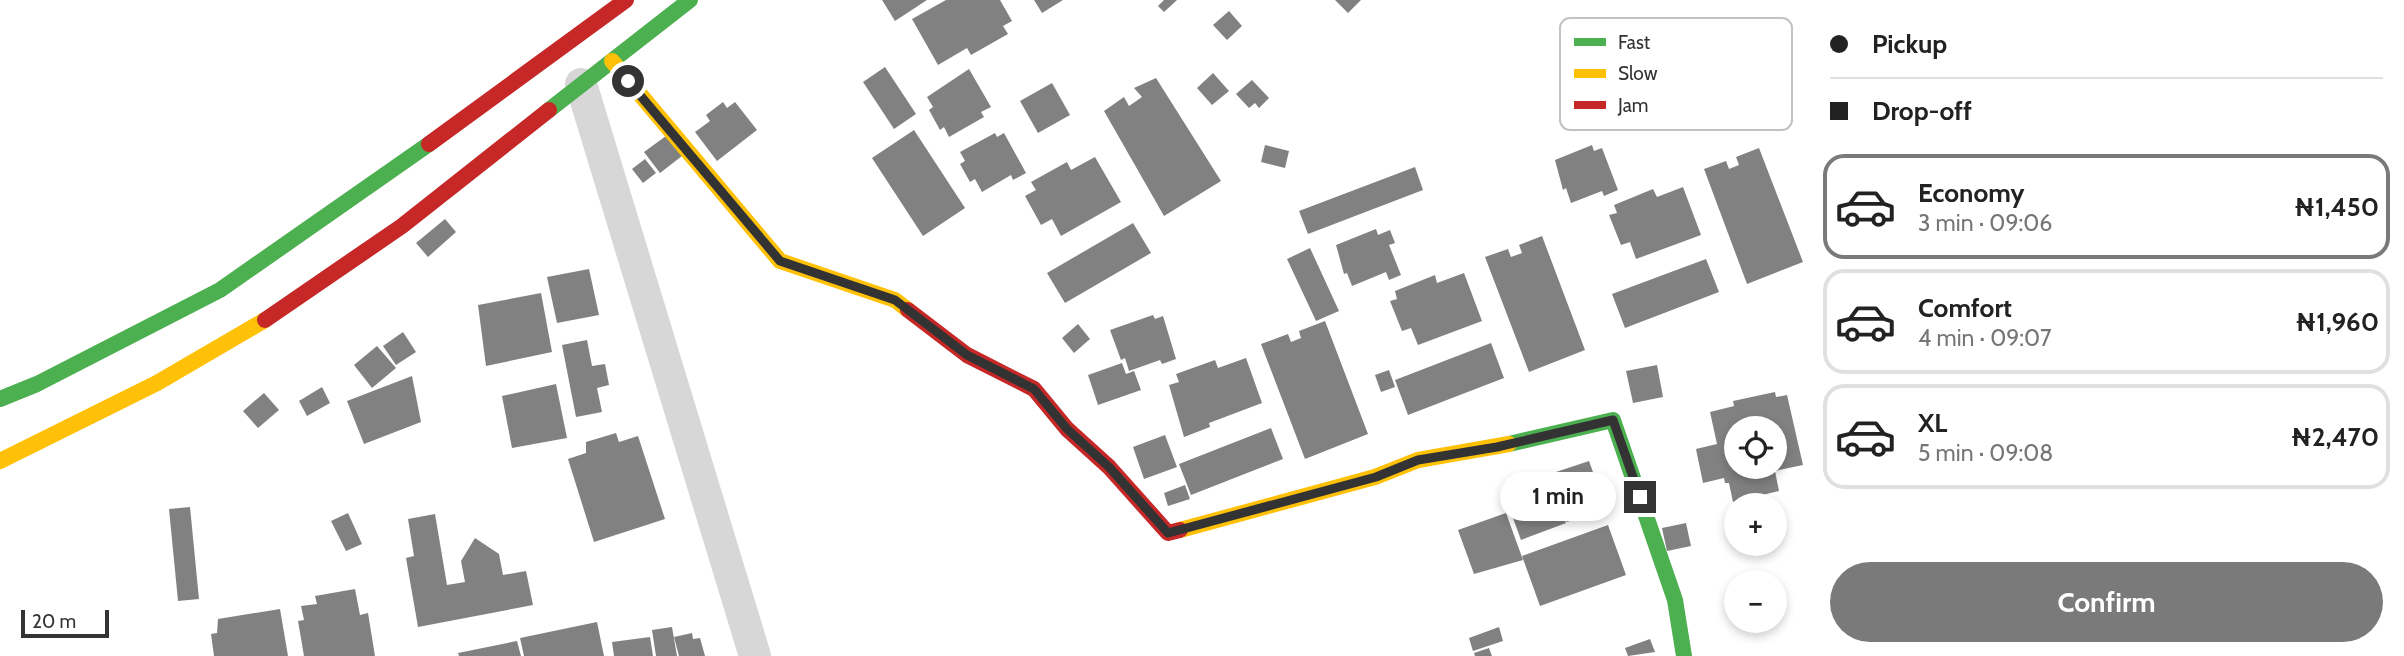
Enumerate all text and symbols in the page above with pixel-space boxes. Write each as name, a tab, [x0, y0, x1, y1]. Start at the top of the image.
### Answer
legend	[1560, 18, 1792, 130]
text: Pickup	[1872, 28, 1947, 60]
text: Fast	[1618, 31, 1651, 54]
text: Slow	[1618, 62, 1658, 85]
route start	[612, 65, 644, 97]
text: Jam	[1617, 94, 1648, 117]
text: Drop-off	[1872, 95, 1972, 127]
icon: car	[1834, 175, 1897, 238]
text: Economy	[1918, 177, 2024, 209]
text: ₦1,450	[2294, 191, 2379, 223]
text: 3 min · 09:06	[1918, 209, 2052, 237]
icon: car	[1834, 290, 1897, 353]
text: Comfort	[1918, 292, 2012, 324]
text: ₦1,960	[2295, 306, 2379, 338]
text: 4 min · 09:07	[1918, 324, 2051, 352]
icon: car	[1834, 405, 1897, 468]
text: XL	[1918, 407, 1947, 439]
map controls	[1724, 416, 1787, 633]
button: locate	[1724, 416, 1787, 479]
text: ₦2,470	[2291, 421, 2379, 453]
text: 5 min · 09:08	[1918, 439, 2053, 467]
callout: 1 min	[1500, 472, 1616, 522]
route end	[1624, 481, 1656, 513]
text: 1 min	[1532, 482, 1584, 510]
button: +	[1724, 493, 1787, 556]
button: Confirm	[1830, 562, 2383, 642]
button: −	[1724, 570, 1787, 633]
scale bar	[21, 607, 108, 639]
text: 20 m	[32, 610, 76, 633]

